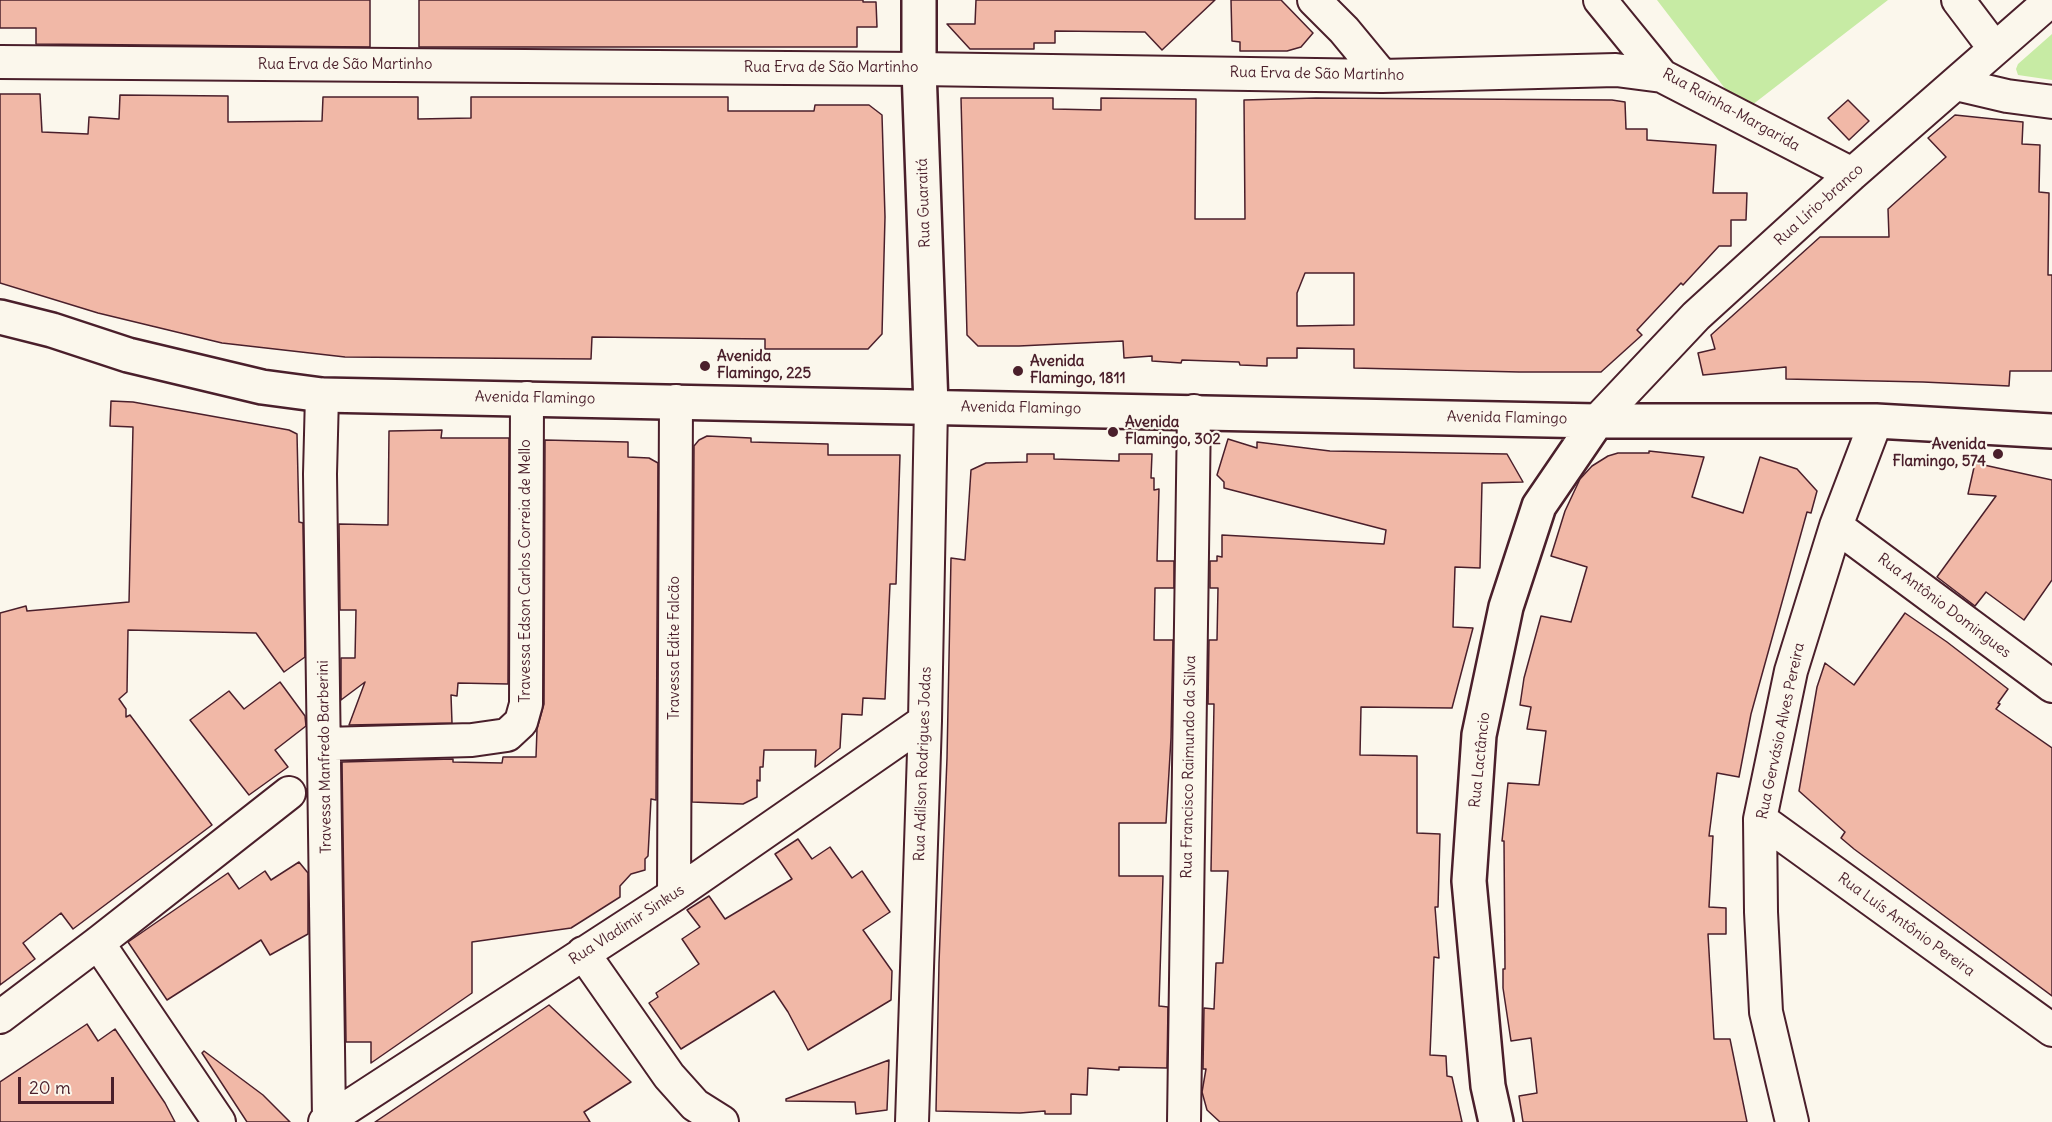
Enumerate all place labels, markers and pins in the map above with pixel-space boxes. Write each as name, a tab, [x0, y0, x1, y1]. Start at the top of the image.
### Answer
place label: Avenida Flamingo, 225	[717, 348, 811, 383]
place label: Avenida Flamingo, 1811	[1030, 353, 1126, 388]
marker: Avenida Flamingo, 225	[698, 359, 712, 373]
marker: Avenida Flamingo, 1811	[1011, 364, 1025, 378]
place label: Avenida Flamingo, 302	[1125, 414, 1221, 449]
marker: Avenida Flamingo, 302	[1106, 425, 1120, 439]
place label: Avenida Flamingo, 574	[1893, 436, 1986, 471]
marker: Avenida Flamingo, 574	[1991, 447, 2005, 461]

